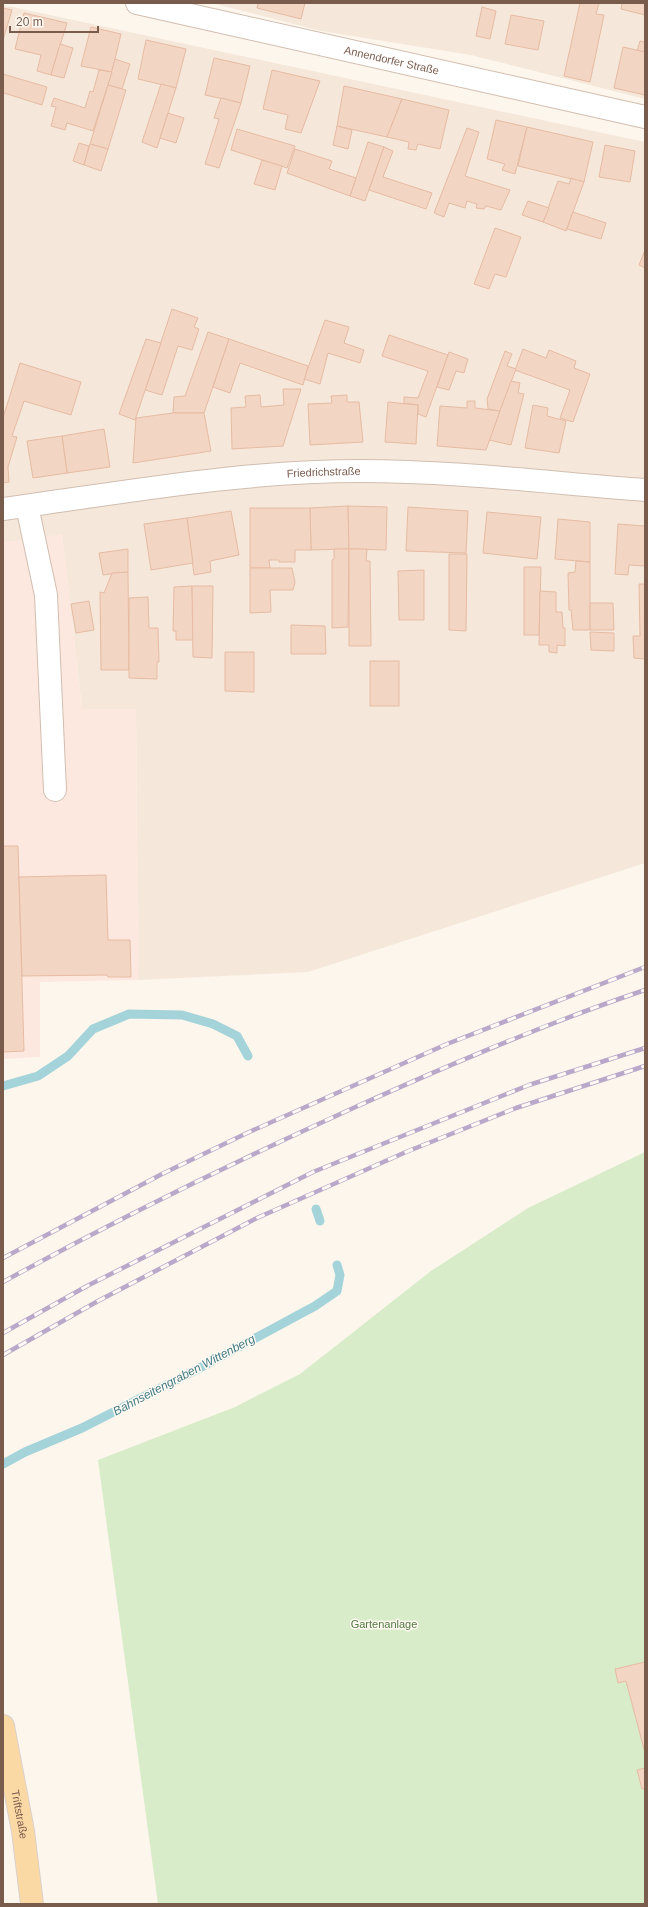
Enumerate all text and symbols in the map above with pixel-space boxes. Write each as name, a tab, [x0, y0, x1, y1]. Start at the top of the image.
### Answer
scale bar	[10, 8, 98, 34]
text: 20 m	[16, 15, 43, 29]
street label: Annendorfer Straße	[343, 44, 440, 77]
street label: Friedrichstraße	[286, 465, 361, 479]
water label: Bahnseitengraben Wittenberg	[111, 1331, 258, 1418]
park label: Gartenanlage	[351, 1618, 417, 1630]
street label: Triftstraße	[9, 1789, 30, 1840]

